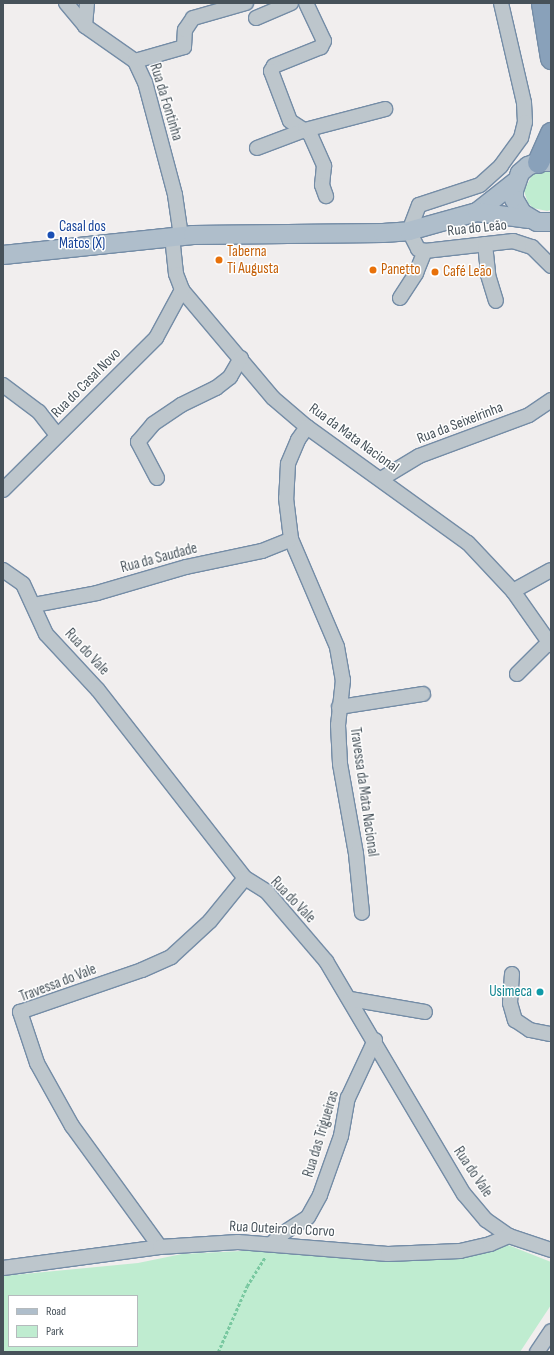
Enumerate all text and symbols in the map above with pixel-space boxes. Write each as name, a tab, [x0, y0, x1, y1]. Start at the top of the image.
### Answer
street label: Rua da Fontinha	[146, 61, 186, 143]
street label: Rua do Leão	[446, 216, 508, 240]
place label: Casal dos Matos (X)	[59, 217, 106, 252]
marker: Casal dos Matos (X)	[46, 230, 56, 240]
place label: Taberna Ti Augusta	[227, 242, 279, 277]
marker: Taberna Ti Augusta	[214, 255, 224, 265]
place label: Panetto	[381, 261, 421, 279]
place label: Café Leão	[443, 263, 492, 281]
marker: Panetto	[368, 265, 378, 275]
marker: Café Leão	[430, 267, 440, 277]
street label: Rua do Casal Novo	[47, 344, 125, 422]
street label: Rua da Seixeirinha	[414, 398, 506, 448]
street label: Rua da Mata Nacional	[306, 399, 402, 477]
street label: Rua da Saudade	[119, 539, 199, 577]
street label: Rua do Vale	[61, 625, 113, 679]
street label: Travessa da Mata Nacional	[346, 726, 382, 858]
street label: Rua do Vale	[267, 873, 319, 927]
street label: Travessa do Vale	[17, 960, 99, 1006]
place label: Usimeca	[489, 983, 532, 1001]
marker: Usimeca	[535, 987, 545, 997]
street label: Rua das Trigueiras	[299, 1089, 343, 1179]
street label: Rua do Vale	[450, 1143, 496, 1201]
street label: Rua Outeiro do Corvo	[229, 1217, 335, 1241]
legend	[8, 1295, 138, 1347]
text: Road	[46, 1304, 66, 1319]
text: Park	[46, 1324, 64, 1339]

